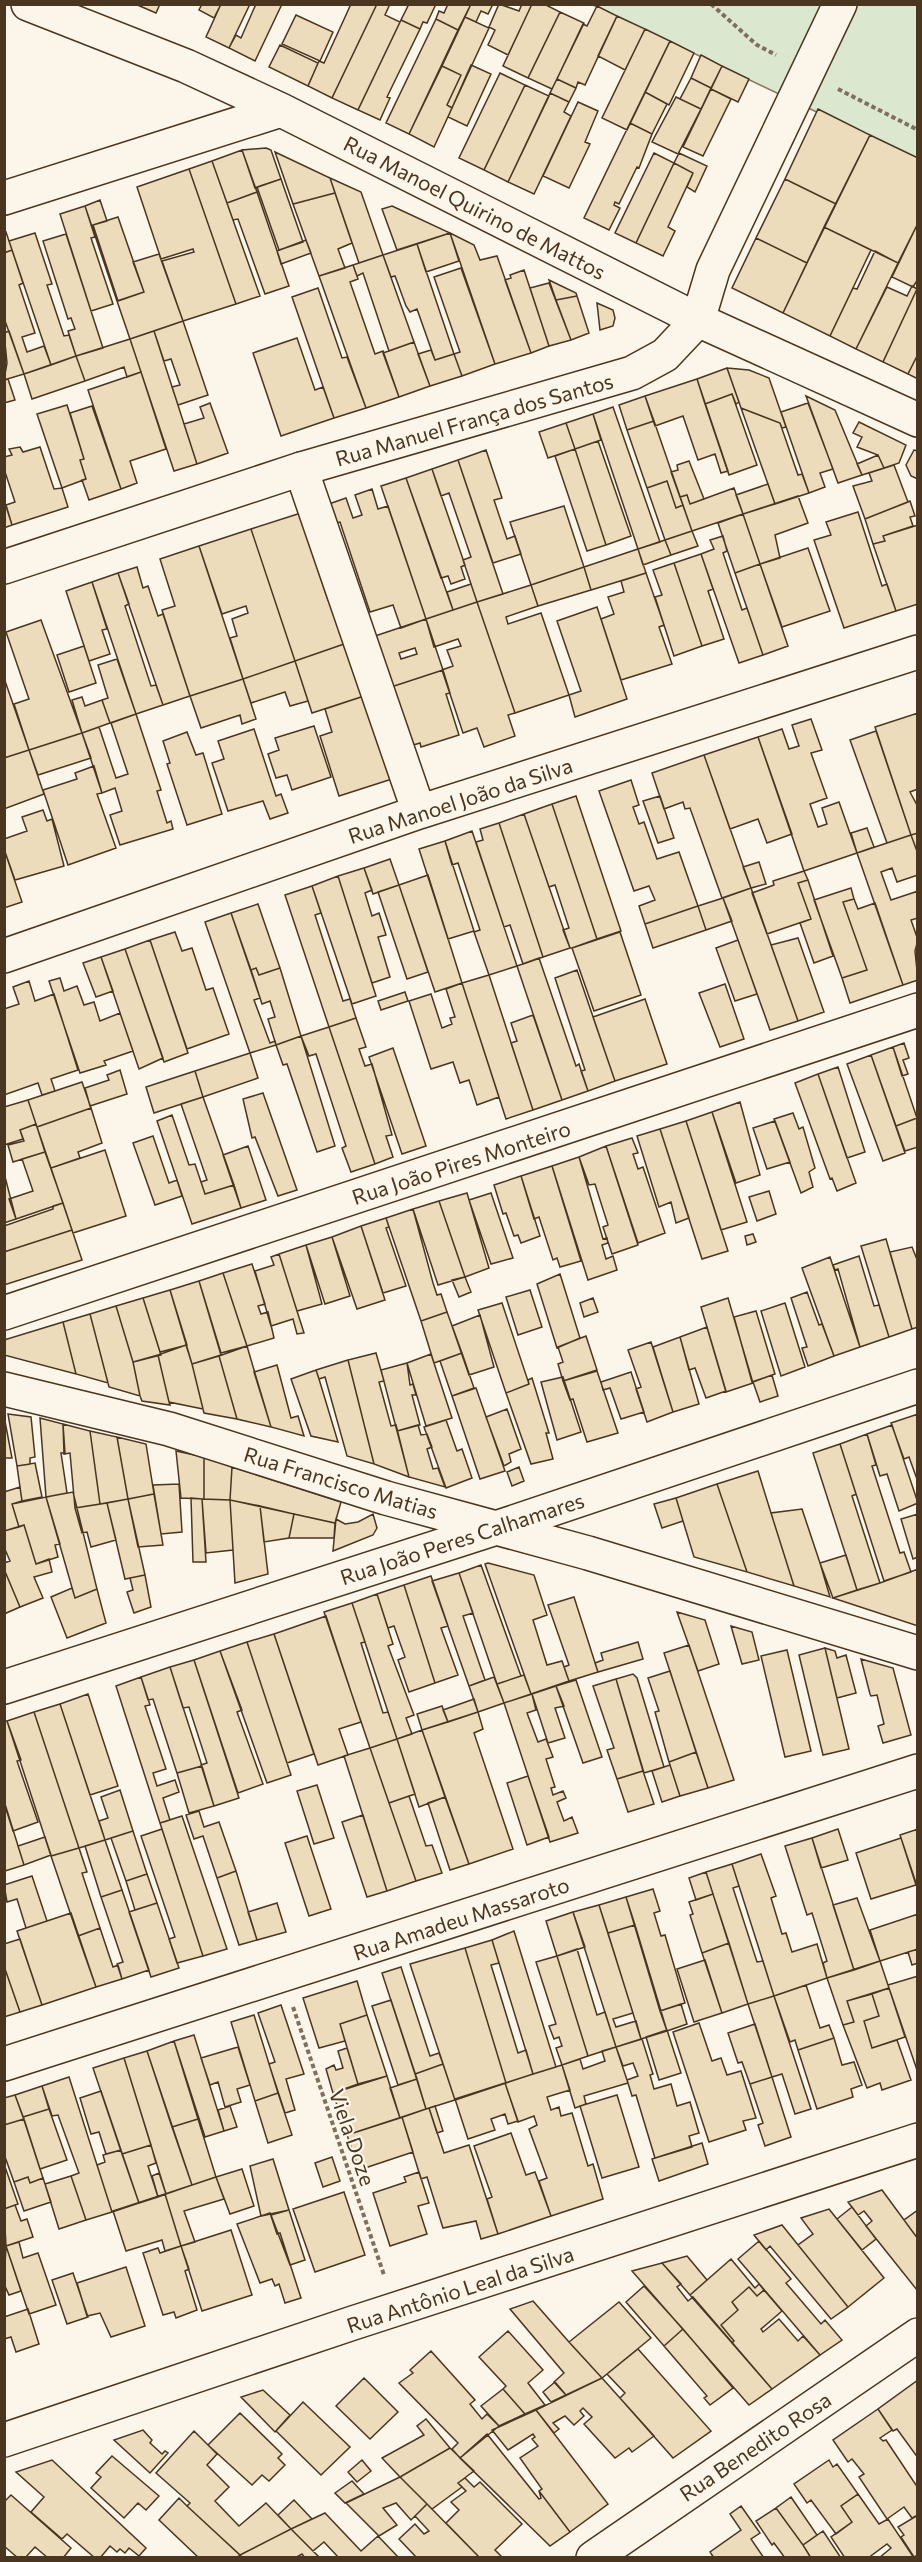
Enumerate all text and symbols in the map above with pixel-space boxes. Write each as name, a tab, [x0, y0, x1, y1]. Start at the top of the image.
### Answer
street label: Rua Manoel Quirino de Mattos	[340, 130, 610, 284]
street label: Rua Manuel França dos Santos	[332, 367, 616, 471]
street label: Rua Manoel João da Silva	[345, 752, 575, 848]
street label: Rua João Pires Monteiro	[349, 1115, 573, 1209]
street label: Rua Francisco Matias	[241, 1441, 441, 1523]
street label: Rua João Peres Calhamares	[337, 1487, 587, 1589]
street label: Rua Amadeu Massaroto	[350, 1871, 572, 1965]
street label: Viela Doze	[325, 2085, 381, 2189]
street label: Rua Antônio Leal da Silva	[343, 2240, 577, 2338]
street label: Rua Benedito Rosa	[675, 2386, 835, 2506]

